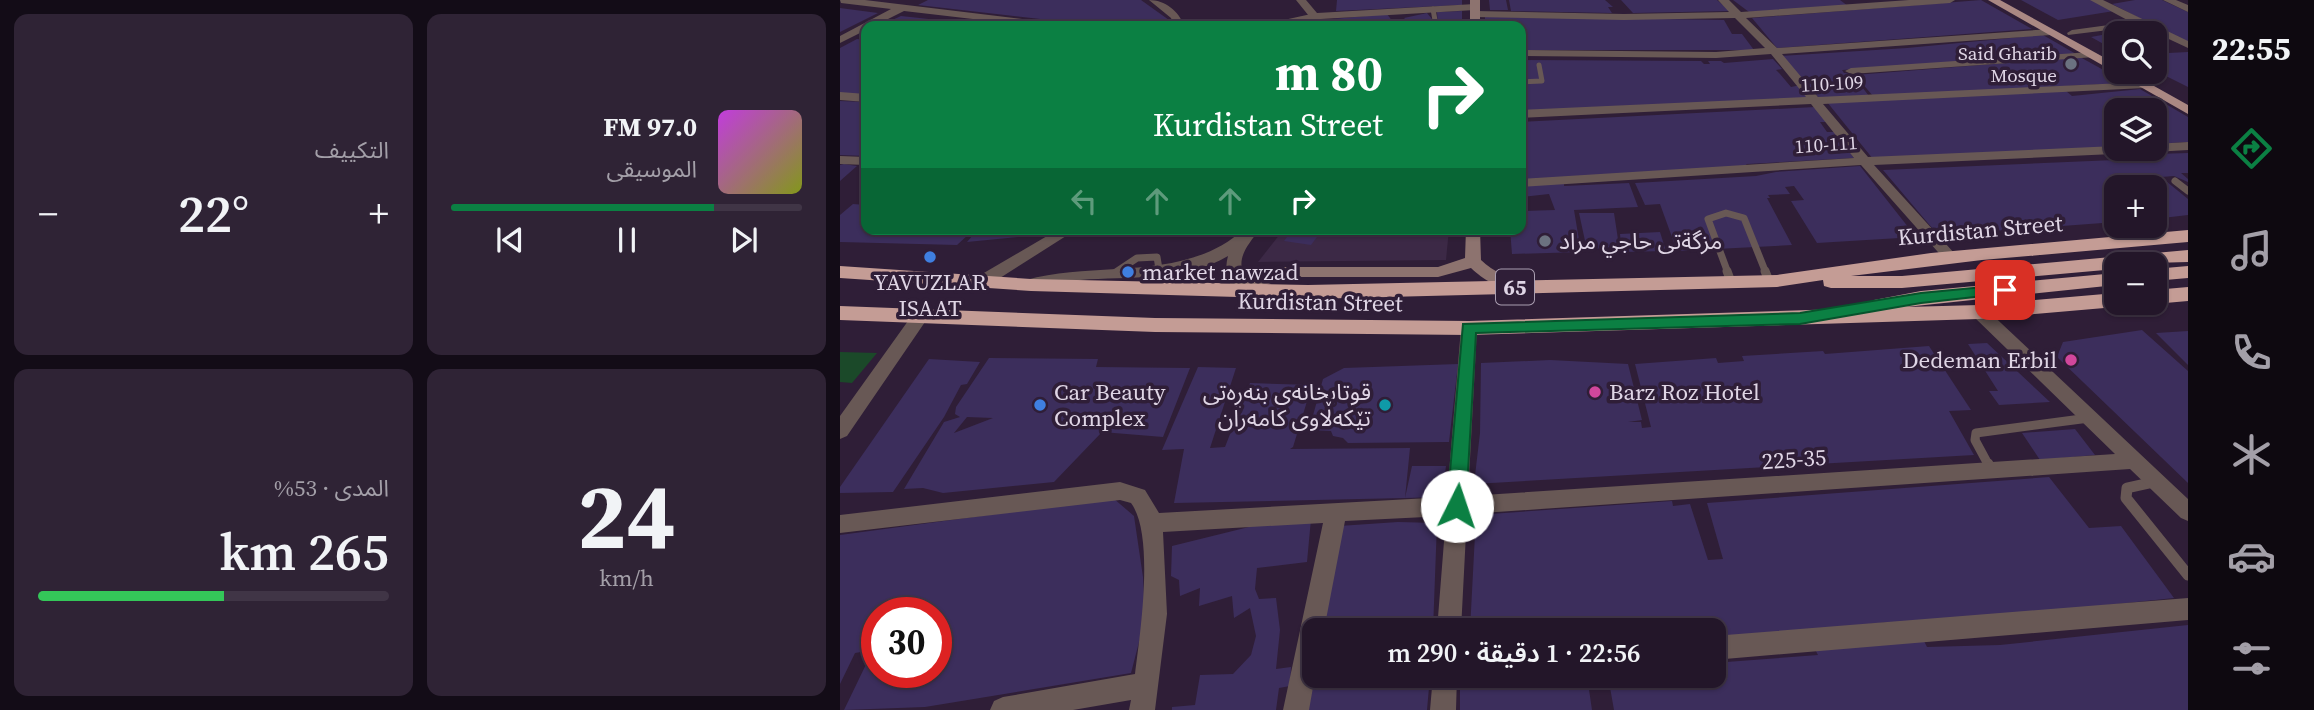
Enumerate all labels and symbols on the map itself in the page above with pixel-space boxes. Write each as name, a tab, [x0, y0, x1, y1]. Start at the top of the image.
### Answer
place label: Said Gharib Mosque	[1958, 40, 2057, 88]
marker: Said Gharib Mosque	[2063, 56, 2079, 72]
street label: 110-109	[1800, 68, 1864, 98]
street label: 110-111	[1794, 129, 1858, 159]
street label: Kurdistan Street	[1896, 207, 2064, 253]
place label: مزگةتی حاجي مراد	[1559, 225, 1722, 258]
marker: مزگةتی حاجي مراد	[1537, 233, 1553, 249]
marker: YAVUZLAR ISAAT	[922, 249, 938, 265]
place label: market nawzad	[1142, 256, 1298, 288]
pin	[1975, 260, 2035, 320]
marker: market nawzad	[1120, 264, 1136, 280]
place label: YAVUZLAR ISAAT	[873, 266, 987, 324]
road number: 65	[1496, 270, 1534, 304]
street label: Kurdistan Street	[1237, 285, 1404, 319]
place label: Dedeman Erbil	[1902, 344, 2057, 376]
marker: Dedeman Erbil	[2063, 352, 2079, 368]
place label: Car Beauty Complex	[1054, 376, 1166, 434]
place label: قوتابخانەی بنەڕەتی تێکەڵاوی کامەران	[1203, 376, 1371, 434]
place label: Barz Roz Hotel	[1609, 376, 1760, 408]
marker: Barz Roz Hotel	[1587, 384, 1603, 400]
marker: Car Beauty Complex	[1032, 397, 1048, 413]
marker: قوتابخانەی بنەڕەتی تێکەڵاوی کامەران	[1377, 397, 1393, 413]
street label: 225-35	[1761, 441, 1827, 477]
position arrow	[1420, 469, 1494, 543]
speed limit sign: 30	[861, 597, 952, 688]

